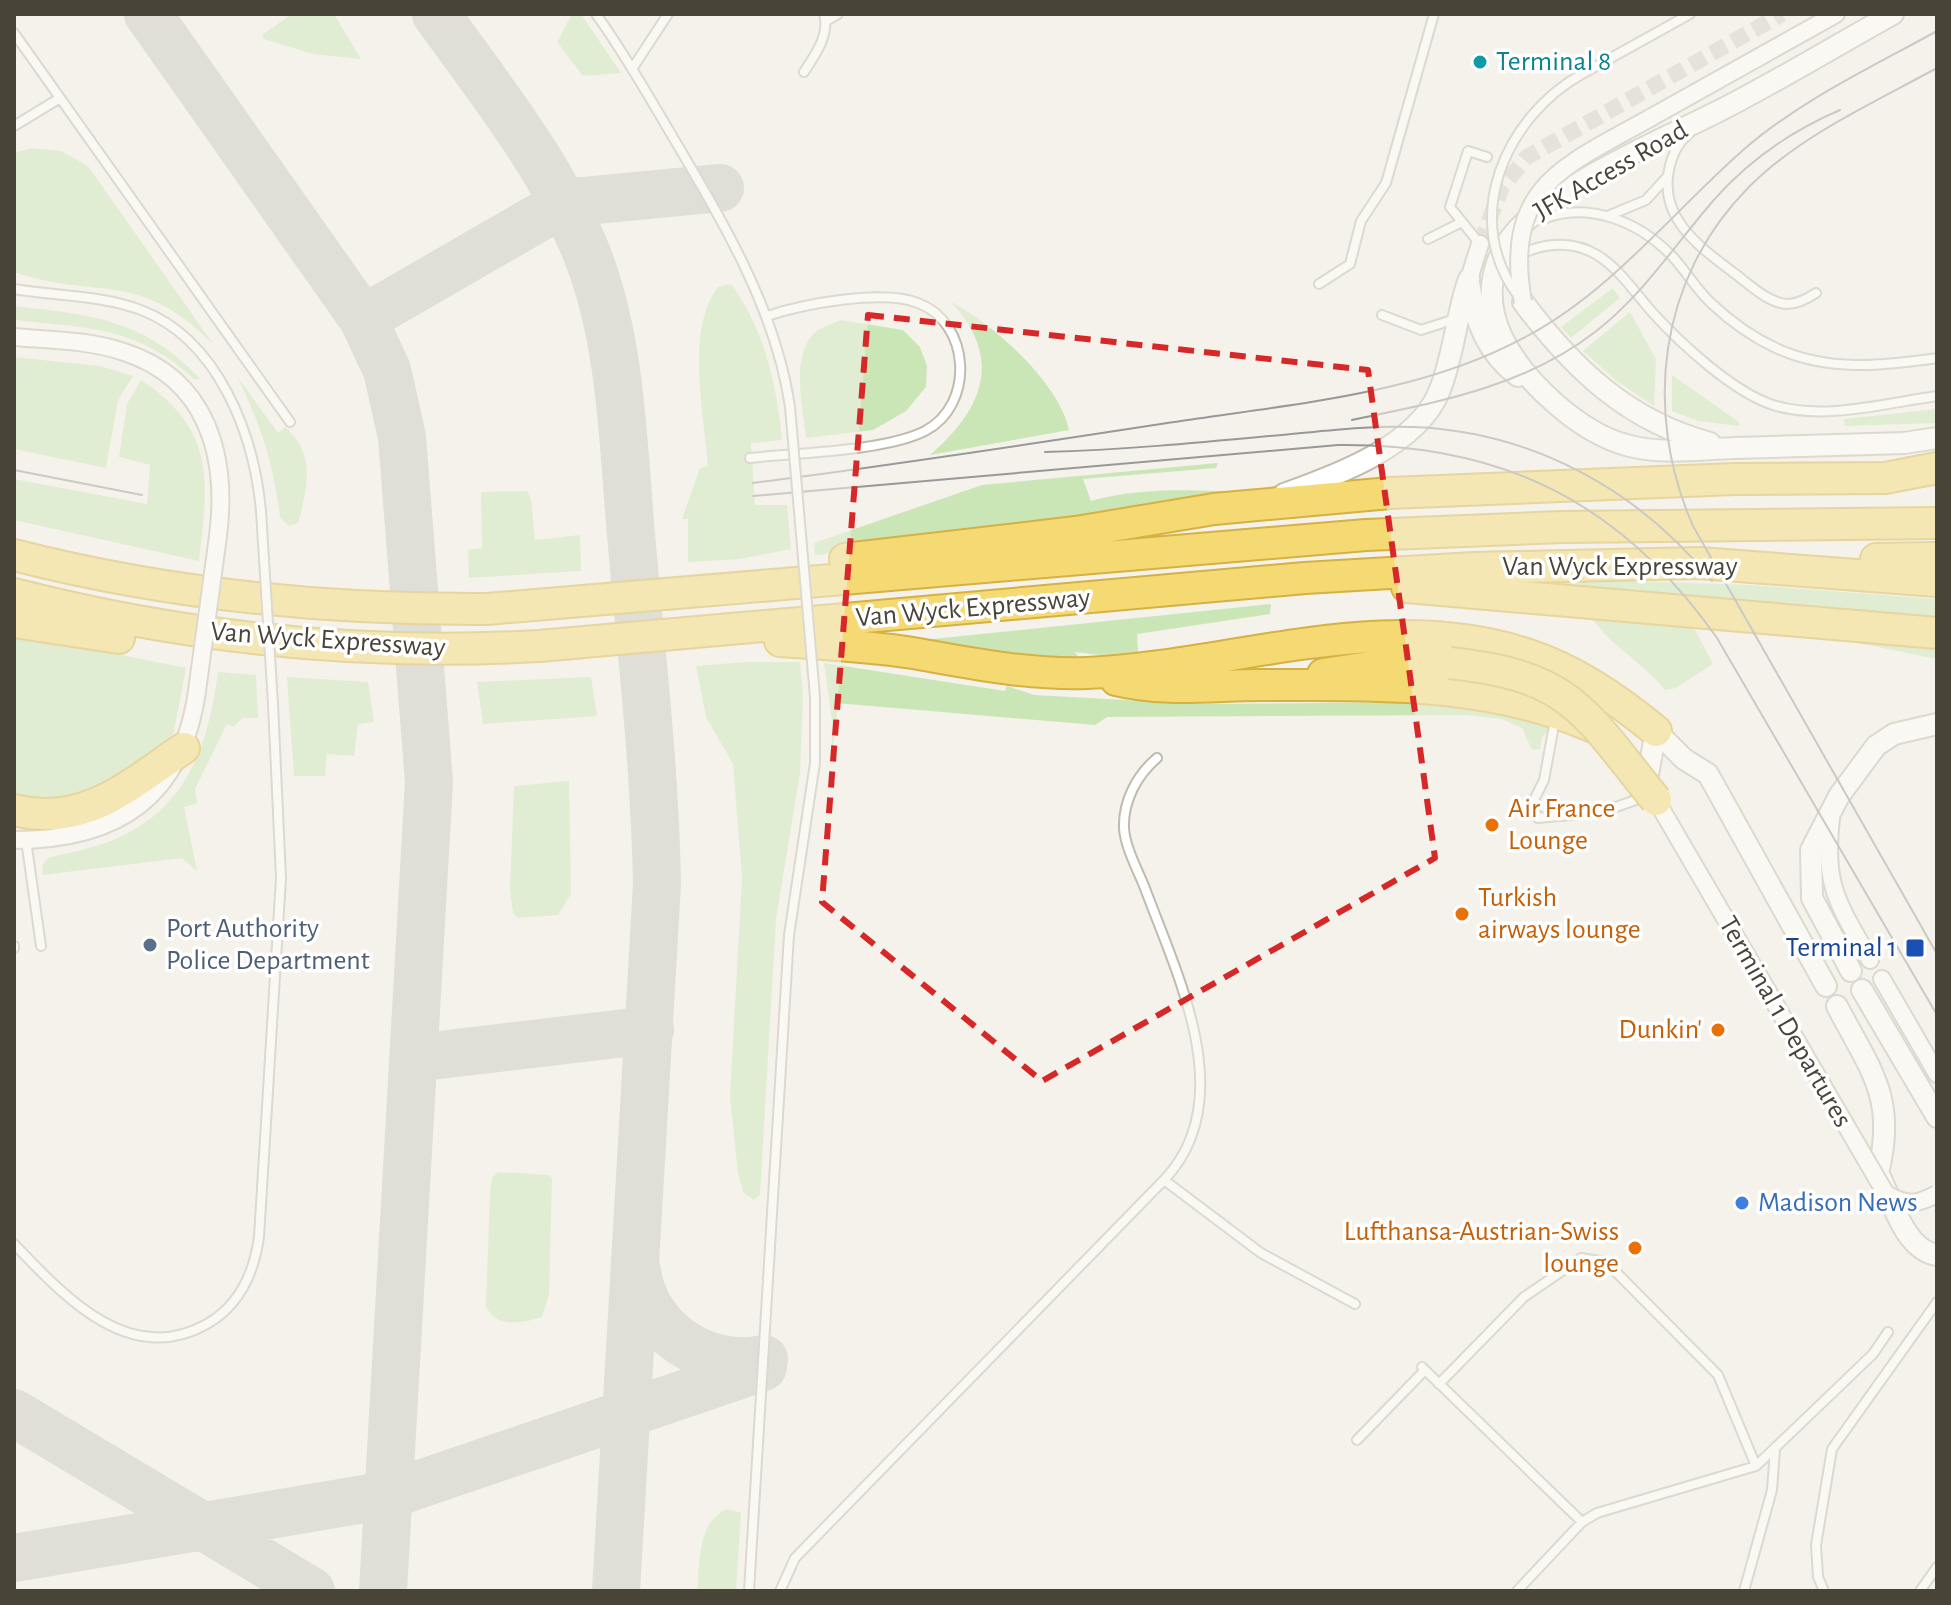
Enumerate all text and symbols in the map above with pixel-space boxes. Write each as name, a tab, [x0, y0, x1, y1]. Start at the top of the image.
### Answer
place label: Terminal 8	[1496, 48, 1611, 76]
marker: Terminal 8	[1471, 53, 1489, 71]
street label: JFK Access Road	[1530, 116, 1692, 226]
street label: Van Wyck Expressway	[1502, 553, 1738, 581]
street label: Van Wyck Expressway	[855, 584, 1091, 632]
street label: Van Wyck Expressway	[210, 618, 446, 662]
place label: Air France Lounge	[1508, 795, 1615, 855]
marker: Air France Lounge	[1483, 816, 1501, 834]
place label: Turkish airways lounge	[1478, 884, 1641, 944]
marker: Turkish airways lounge	[1453, 905, 1471, 923]
street label: Terminal 1 Departures	[1713, 912, 1857, 1132]
place label: Port Authority Police Department	[166, 915, 370, 975]
place label: Terminal 1	[1785, 934, 1897, 962]
marker: Port Authority Police Department	[141, 936, 159, 954]
marker: Terminal 1	[1904, 937, 1926, 959]
place label: Dunkin'	[1619, 1016, 1702, 1044]
marker: Dunkin'	[1709, 1021, 1727, 1039]
place label: Madison News	[1758, 1189, 1918, 1217]
marker: Madison News	[1733, 1194, 1751, 1212]
place label: Lufthansa-Austrian-Swiss lounge	[1344, 1218, 1619, 1278]
marker: Lufthansa-Austrian-Swiss lounge	[1626, 1239, 1644, 1257]

